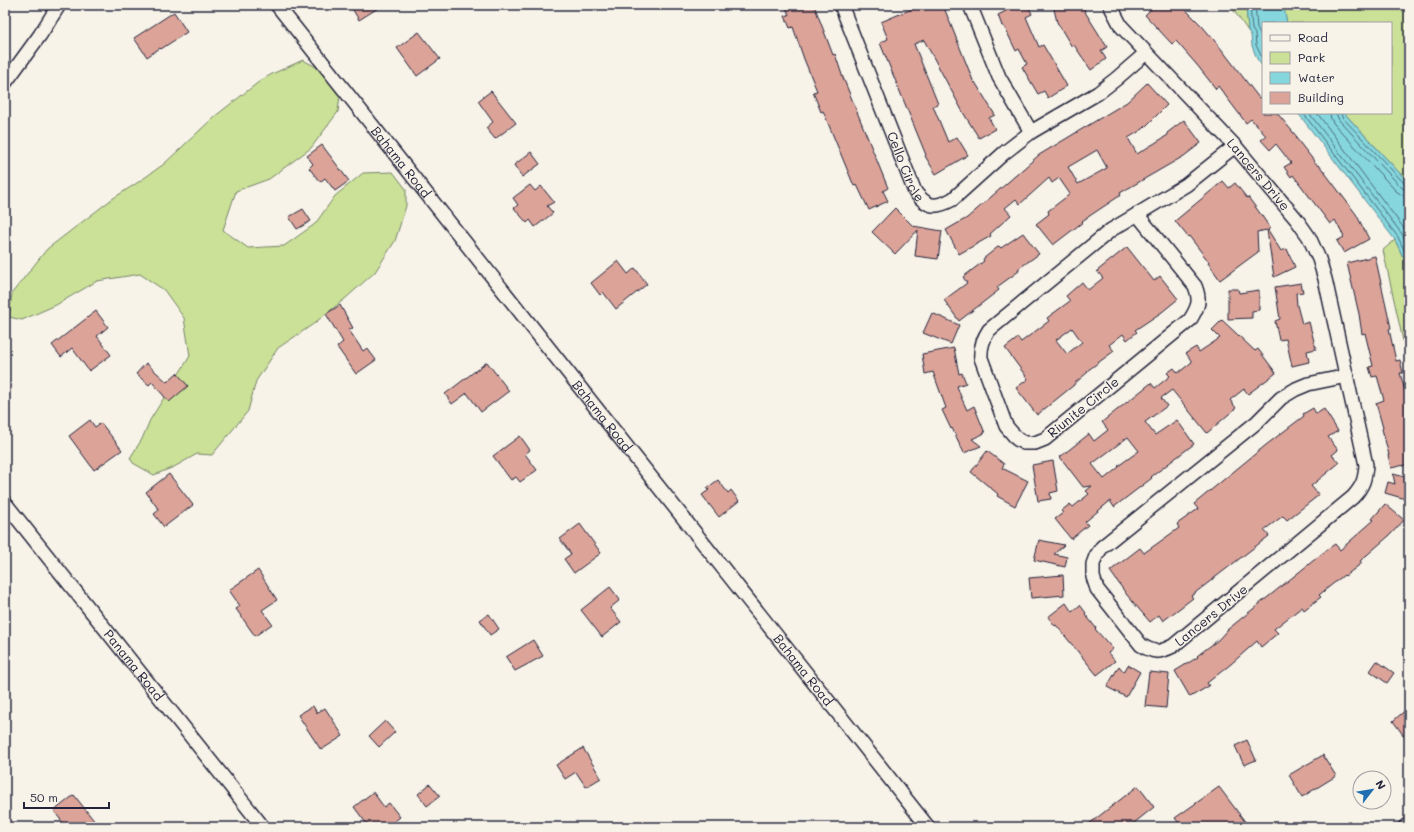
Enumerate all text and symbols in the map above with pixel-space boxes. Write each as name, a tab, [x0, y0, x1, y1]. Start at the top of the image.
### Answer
legend	[1262, 22, 1392, 114]
text: Road	[1298, 29, 1328, 45]
text: Park	[1298, 49, 1325, 65]
text: Water	[1298, 69, 1335, 85]
text: Building	[1298, 89, 1344, 105]
street label: Bahama Road	[368, 122, 435, 201]
street label: Cello Circle	[884, 129, 928, 205]
street label: Lancers Drive	[1224, 134, 1294, 214]
street label: Riunite Circle	[1043, 373, 1122, 441]
street label: Bahama Road	[569, 376, 636, 455]
street label: Lancers Drive	[1171, 580, 1251, 649]
street label: Panama Road	[101, 626, 168, 704]
street label: Bahama Road	[770, 630, 837, 709]
north arrow	[1352, 770, 1392, 810]
text: N	[1372, 777, 1390, 792]
scale bar	[24, 784, 109, 810]
text: 50 m	[30, 789, 58, 805]

